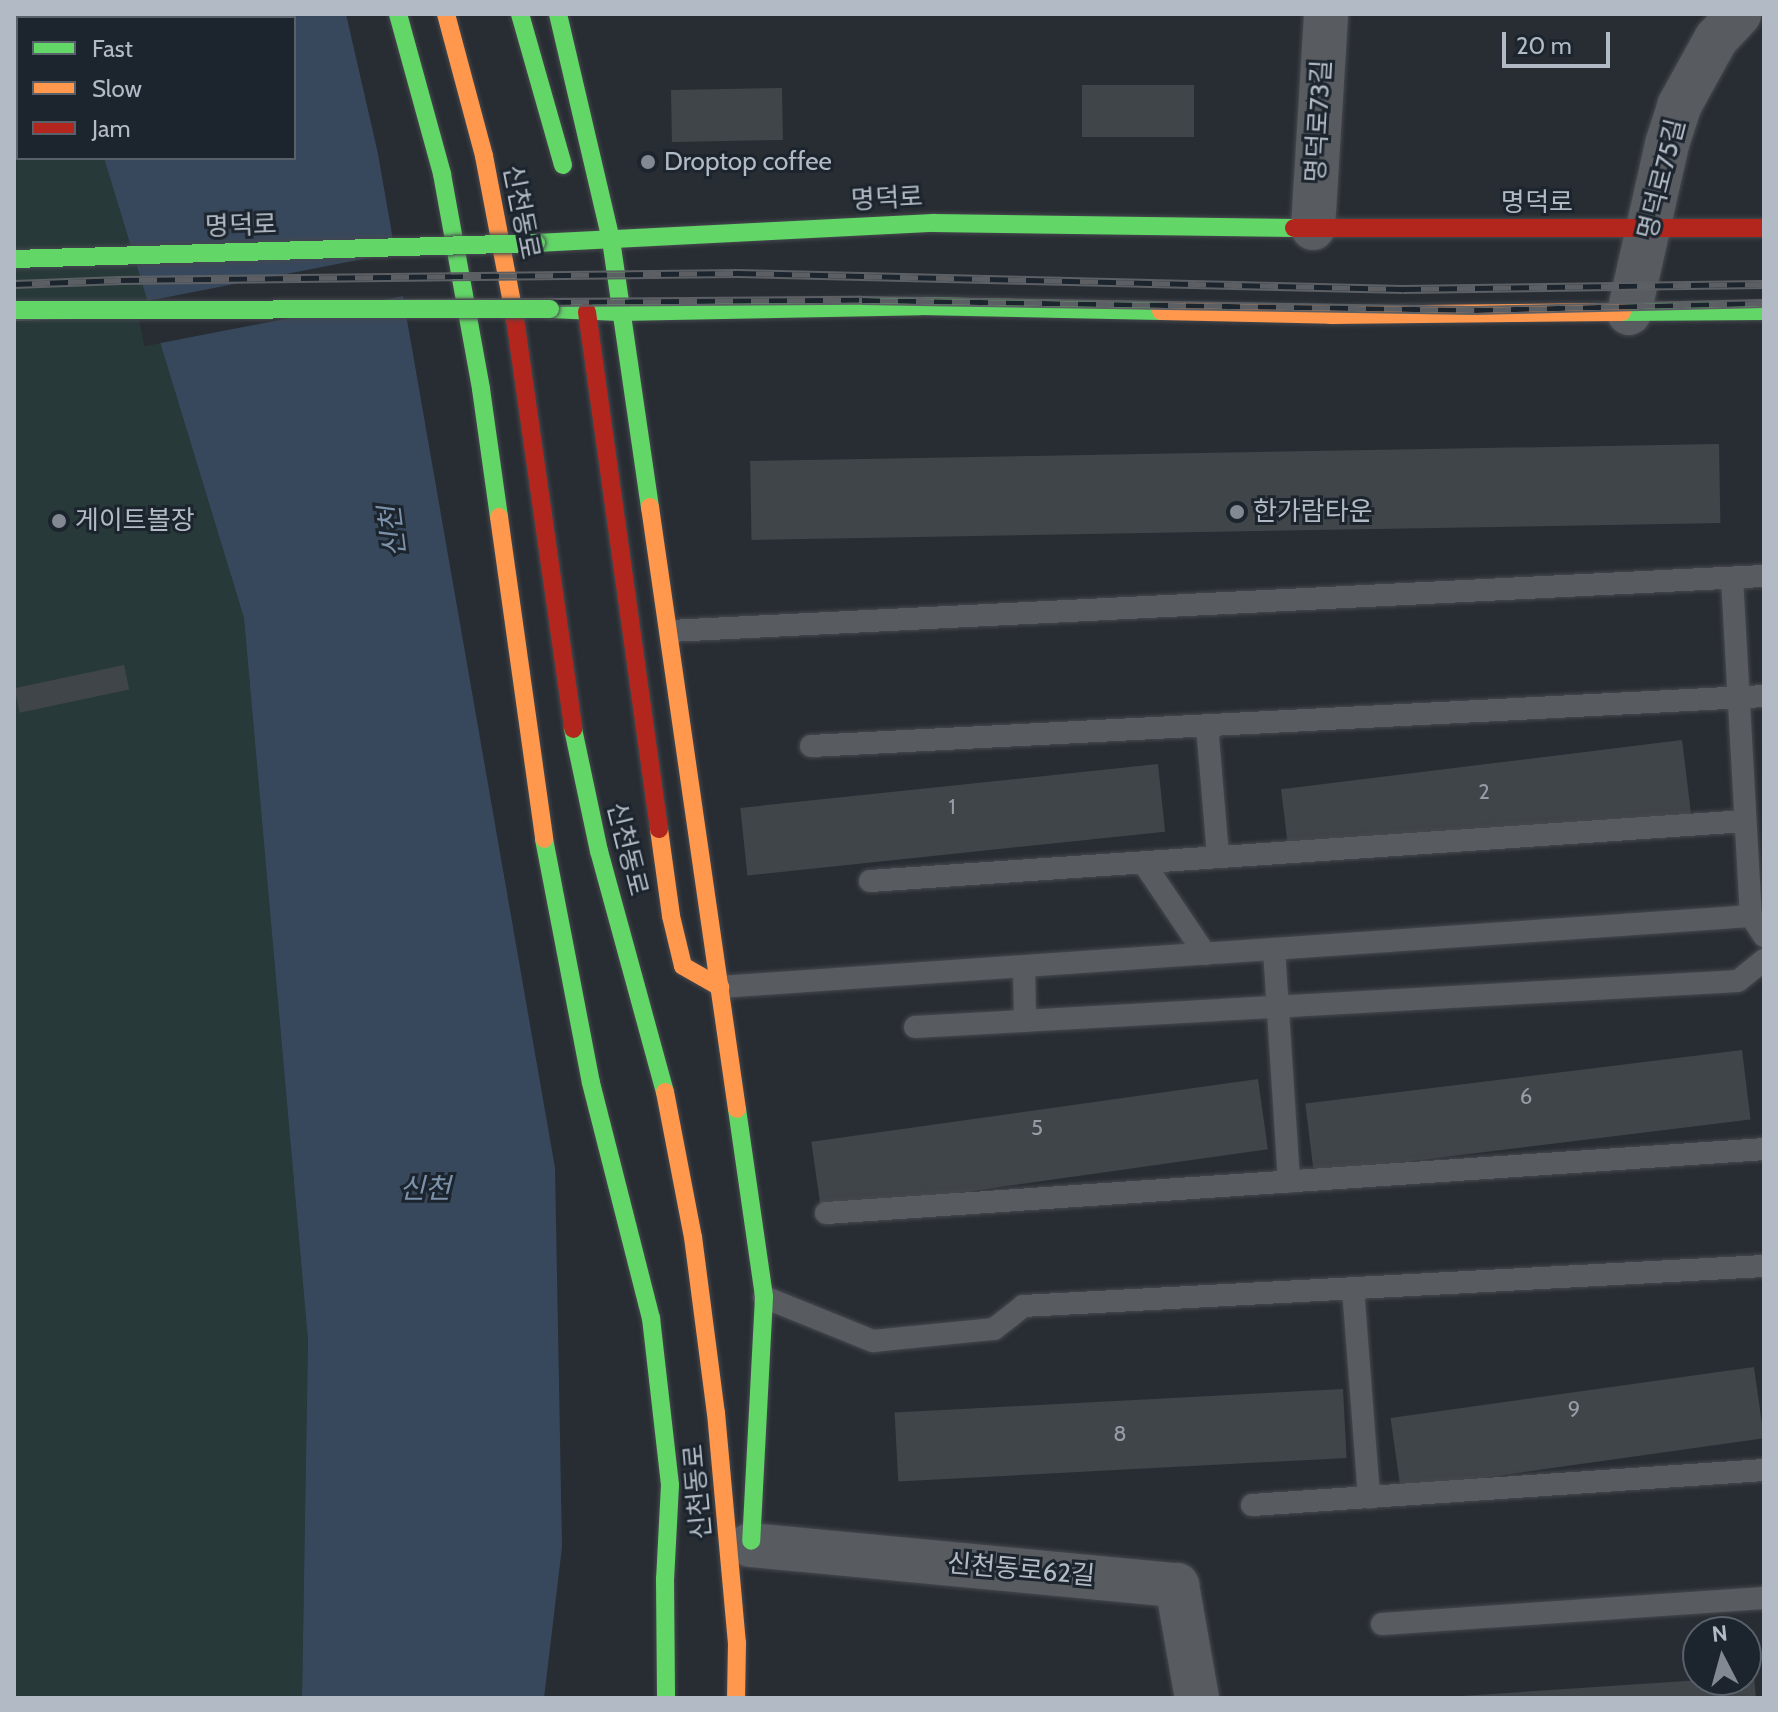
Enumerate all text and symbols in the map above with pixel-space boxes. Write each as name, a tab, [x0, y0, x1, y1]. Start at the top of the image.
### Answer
legend	[16, 16, 296, 160]
scale bar	[1506, 16, 1614, 66]
text: 20 m	[1516, 31, 1572, 60]
text: Fast	[92, 34, 133, 63]
street label: 명덕로73길	[1300, 59, 1338, 183]
text: Slow	[92, 74, 142, 103]
text: Jam	[92, 114, 130, 143]
street label: 명덕로75길	[1632, 116, 1692, 242]
place label: Droptop coffee	[664, 146, 832, 178]
marker: Droptop coffee	[639, 153, 657, 171]
street label: 신천동로	[497, 162, 545, 262]
street label: 명덕로	[850, 182, 924, 216]
street label: 명덕로	[1501, 187, 1573, 219]
street label: 명덕로	[205, 209, 277, 243]
place label: 한가람타운	[1253, 496, 1373, 528]
marker: 한가람타운	[1228, 503, 1246, 521]
water label: 신천	[372, 504, 412, 560]
place label: 게이트볼장	[75, 505, 195, 537]
marker: 게이트볼장	[50, 512, 68, 530]
house number: 2	[1478, 779, 1490, 805]
house number: 1	[948, 794, 956, 820]
street label: 신천동로	[600, 799, 654, 899]
house number: 6	[1520, 1084, 1532, 1110]
house number: 5	[1031, 1115, 1043, 1141]
water label: 신천	[399, 1171, 451, 1205]
house number: 9	[1568, 1396, 1580, 1422]
house number: 8	[1113, 1421, 1127, 1447]
street label: 신천동로	[678, 1443, 718, 1541]
street label: 신천동로62길	[946, 1548, 1096, 1592]
north arrow	[1682, 1616, 1762, 1696]
text: N	[1710, 1619, 1729, 1648]

